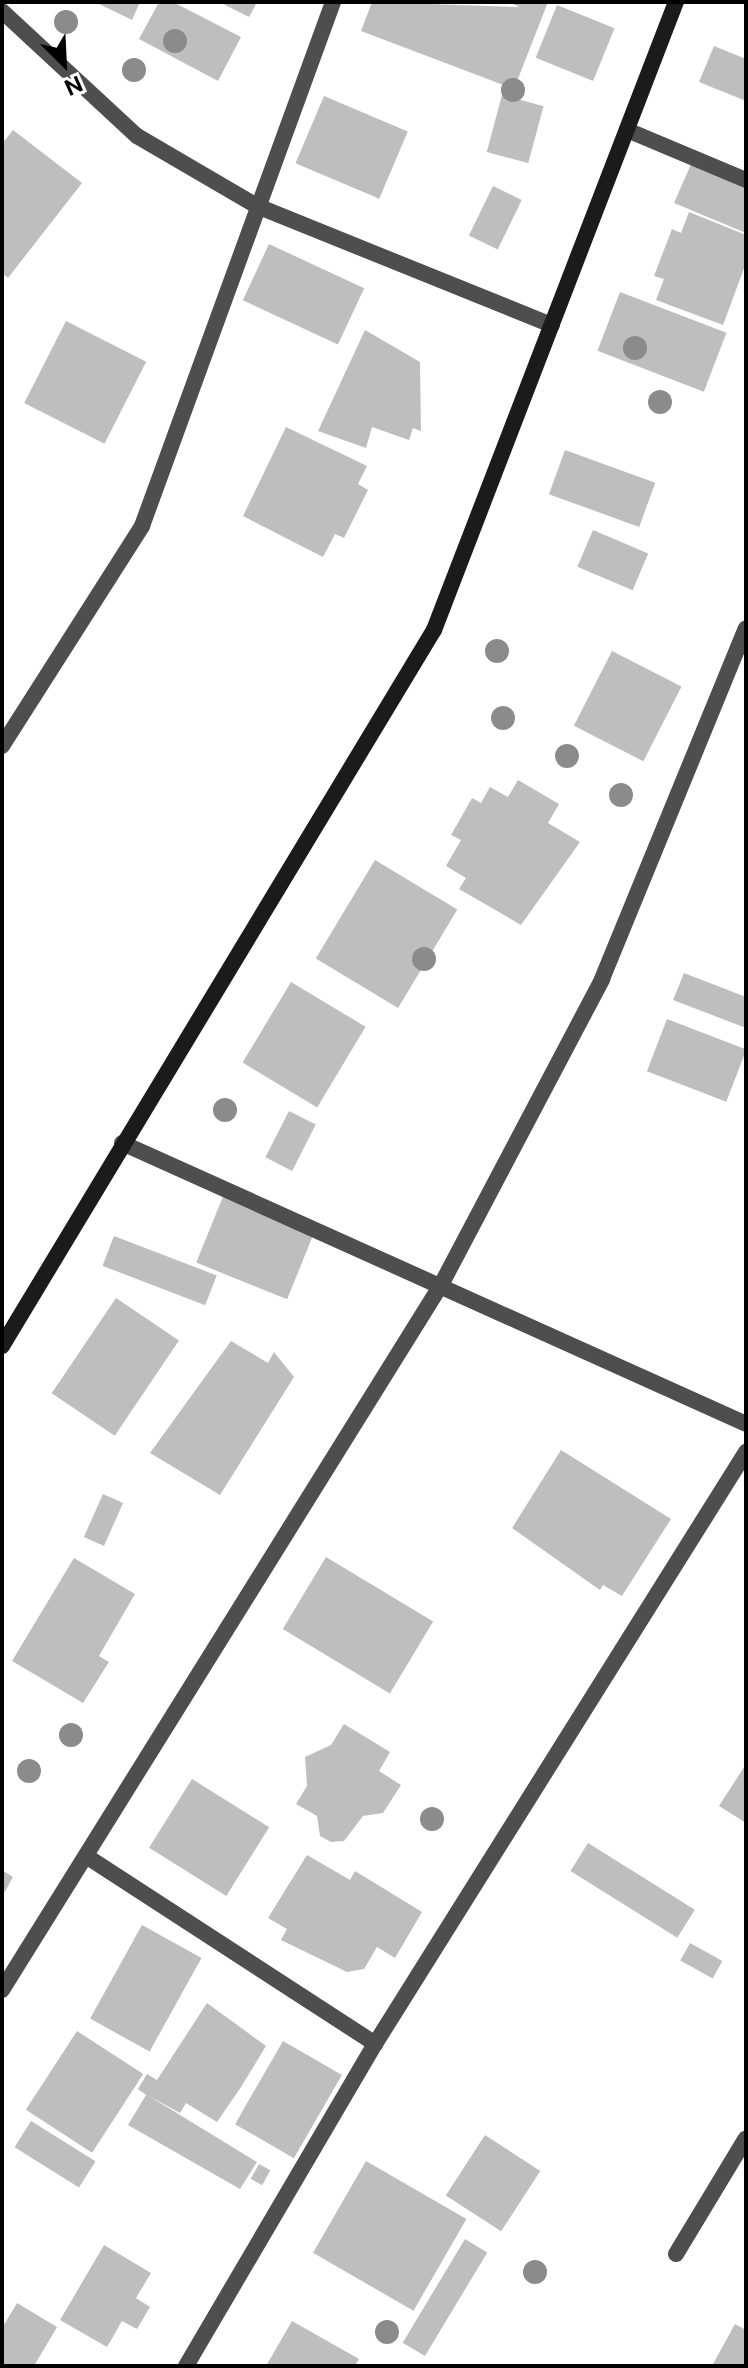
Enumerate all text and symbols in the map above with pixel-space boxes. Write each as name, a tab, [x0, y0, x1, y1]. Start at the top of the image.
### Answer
north arrow	[24, 24, 104, 104]
text: N	[61, 71, 87, 101]

